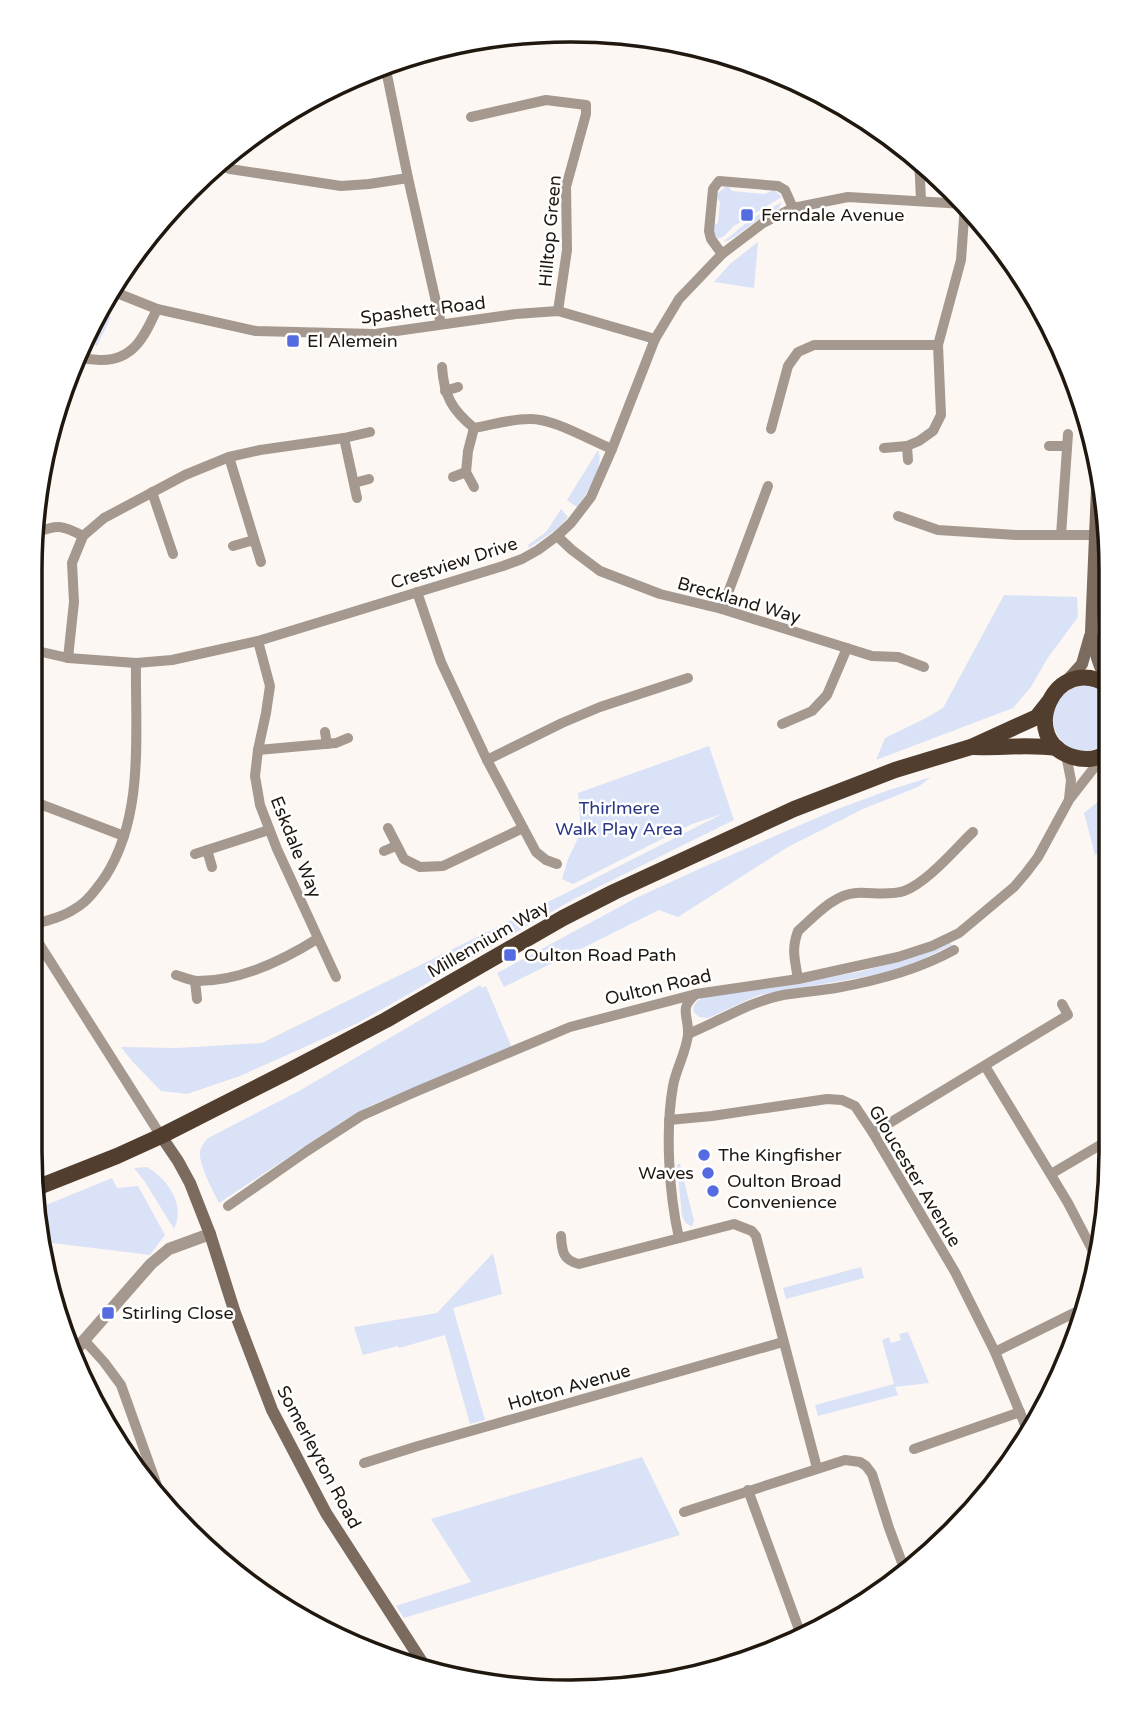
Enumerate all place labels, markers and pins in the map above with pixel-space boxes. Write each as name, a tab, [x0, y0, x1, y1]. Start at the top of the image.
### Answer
place label: Ferndale Avenue	[761, 204, 905, 226]
marker: Ferndale Avenue	[739, 207, 755, 223]
place label: El Alemein	[307, 330, 398, 352]
marker: El Alemein	[285, 333, 301, 349]
place label: Oulton Road Path	[524, 944, 677, 966]
marker: Oulton Road Path	[502, 947, 518, 963]
place label: The Kingfisher	[718, 1144, 842, 1166]
marker: The Kingfisher	[696, 1147, 712, 1163]
place label: Waves	[638, 1162, 694, 1184]
marker: Waves	[700, 1165, 716, 1181]
place label: Oulton Broad Convenience	[727, 1170, 842, 1213]
marker: Oulton Broad Convenience	[705, 1183, 721, 1199]
place label: Stirling Close	[122, 1302, 234, 1324]
marker: Stirling Close	[100, 1305, 116, 1321]

